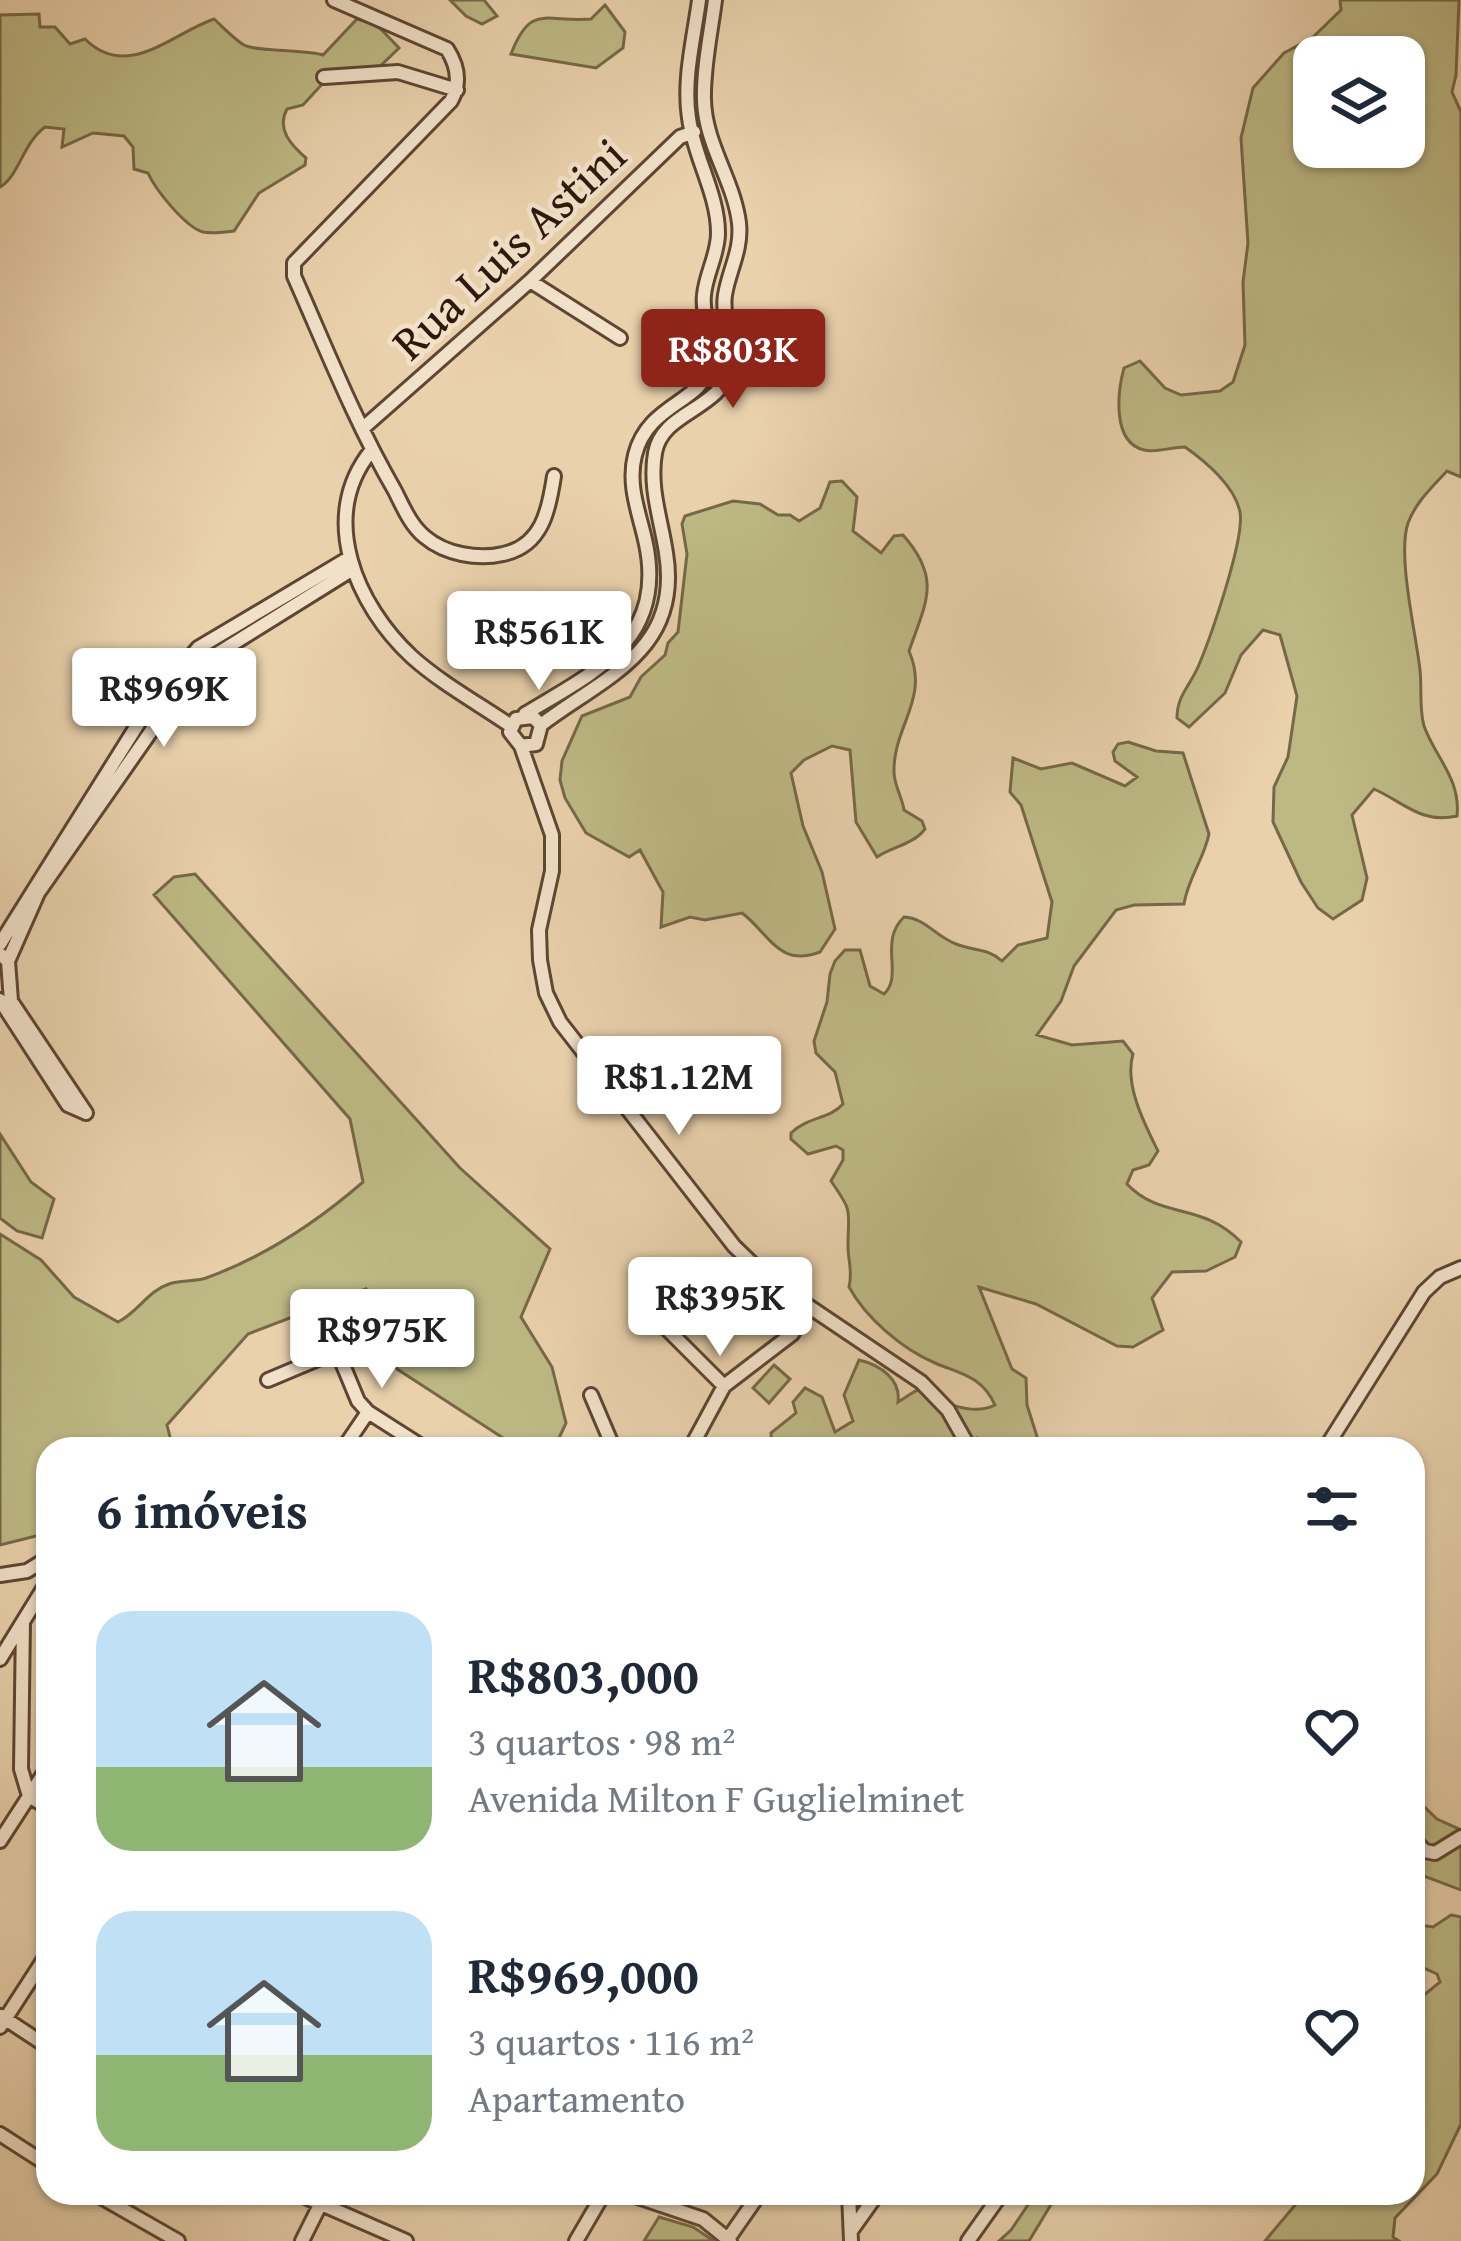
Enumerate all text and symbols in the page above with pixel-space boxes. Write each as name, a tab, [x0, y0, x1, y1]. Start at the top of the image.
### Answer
map controls	[1293, 36, 1425, 168]
button: layers	[1293, 36, 1425, 168]
street label: Rua Luis Astini	[375, 120, 641, 376]
pin: R$803K	[635, 309, 831, 411]
text: R$803K	[668, 319, 798, 376]
pin: R$561K	[441, 591, 637, 693]
text: R$561K	[474, 601, 604, 658]
pin: R$969K	[66, 648, 262, 750]
text: R$969K	[99, 658, 229, 715]
pin: R$1.12M	[568, 1036, 790, 1138]
text: R$1.12M	[604, 1046, 754, 1103]
pin: R$395K	[622, 1257, 818, 1359]
text: R$395K	[655, 1267, 785, 1324]
pin: R$975K	[284, 1289, 480, 1391]
text: R$975K	[317, 1299, 447, 1356]
text: 6 imóveis	[96, 1472, 308, 1547]
icon: filters	[1299, 1476, 1365, 1542]
text: R$803,000	[468, 1637, 699, 1712]
icon: home	[192, 1659, 336, 1803]
icon: heart	[1299, 1698, 1365, 1764]
text: 3 quartos · 98 m²	[468, 1712, 735, 1769]
text: Avenida Milton F Guglielminet	[468, 1769, 964, 1826]
text: R$969,000	[468, 1937, 699, 2012]
icon: home	[192, 1959, 336, 2103]
icon: heart	[1299, 1998, 1365, 2064]
text: 3 quartos · 116 m²	[468, 2012, 754, 2069]
text: Apartamento	[468, 2069, 685, 2126]

